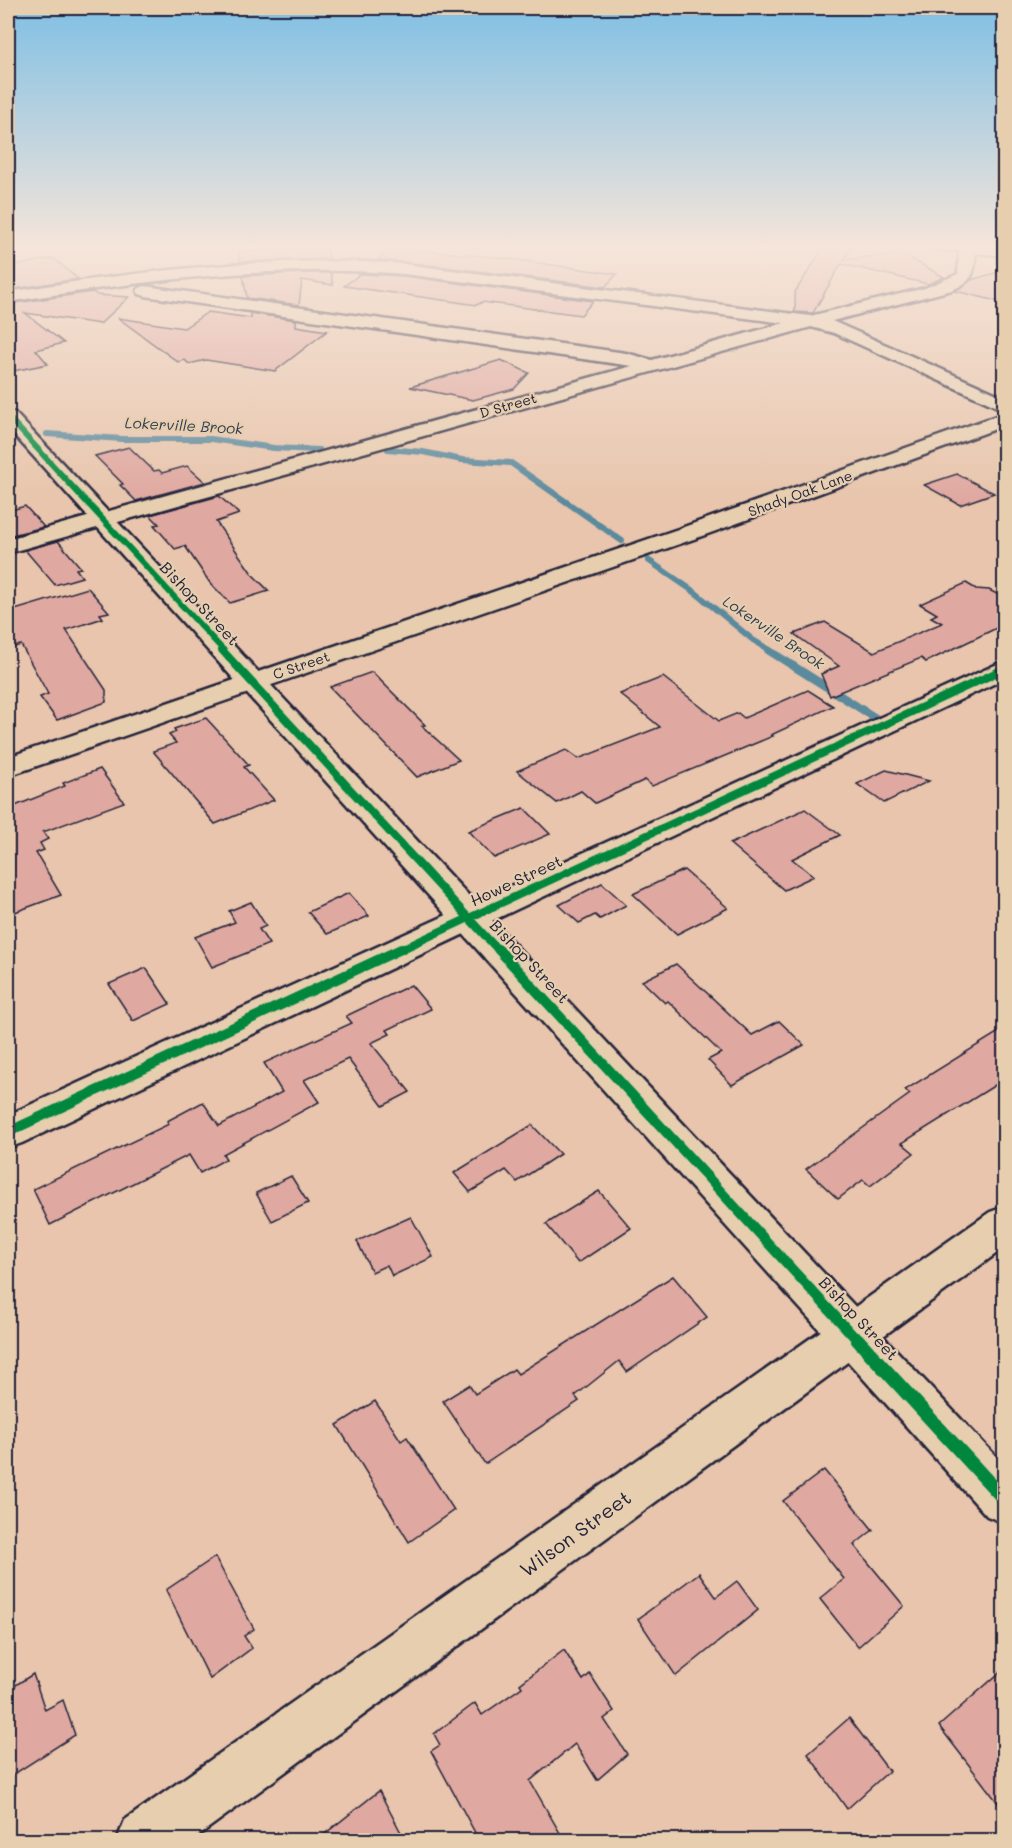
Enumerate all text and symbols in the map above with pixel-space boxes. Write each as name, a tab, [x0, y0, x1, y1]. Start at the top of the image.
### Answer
street label: D Street	[477, 388, 539, 422]
water label: Lokerville Brook	[124, 412, 245, 438]
street label: Shady Oak Lane	[745, 465, 855, 521]
street label: Bishop Street	[156, 557, 244, 649]
water label: Lokerville Brook	[719, 591, 829, 674]
street label: C Street	[270, 646, 332, 684]
street label: Howe Street	[467, 850, 565, 910]
street label: Bishop Street	[486, 915, 574, 1007]
street label: Bishop Street	[815, 1272, 903, 1364]
street label: Wilson Street	[514, 1484, 636, 1582]

